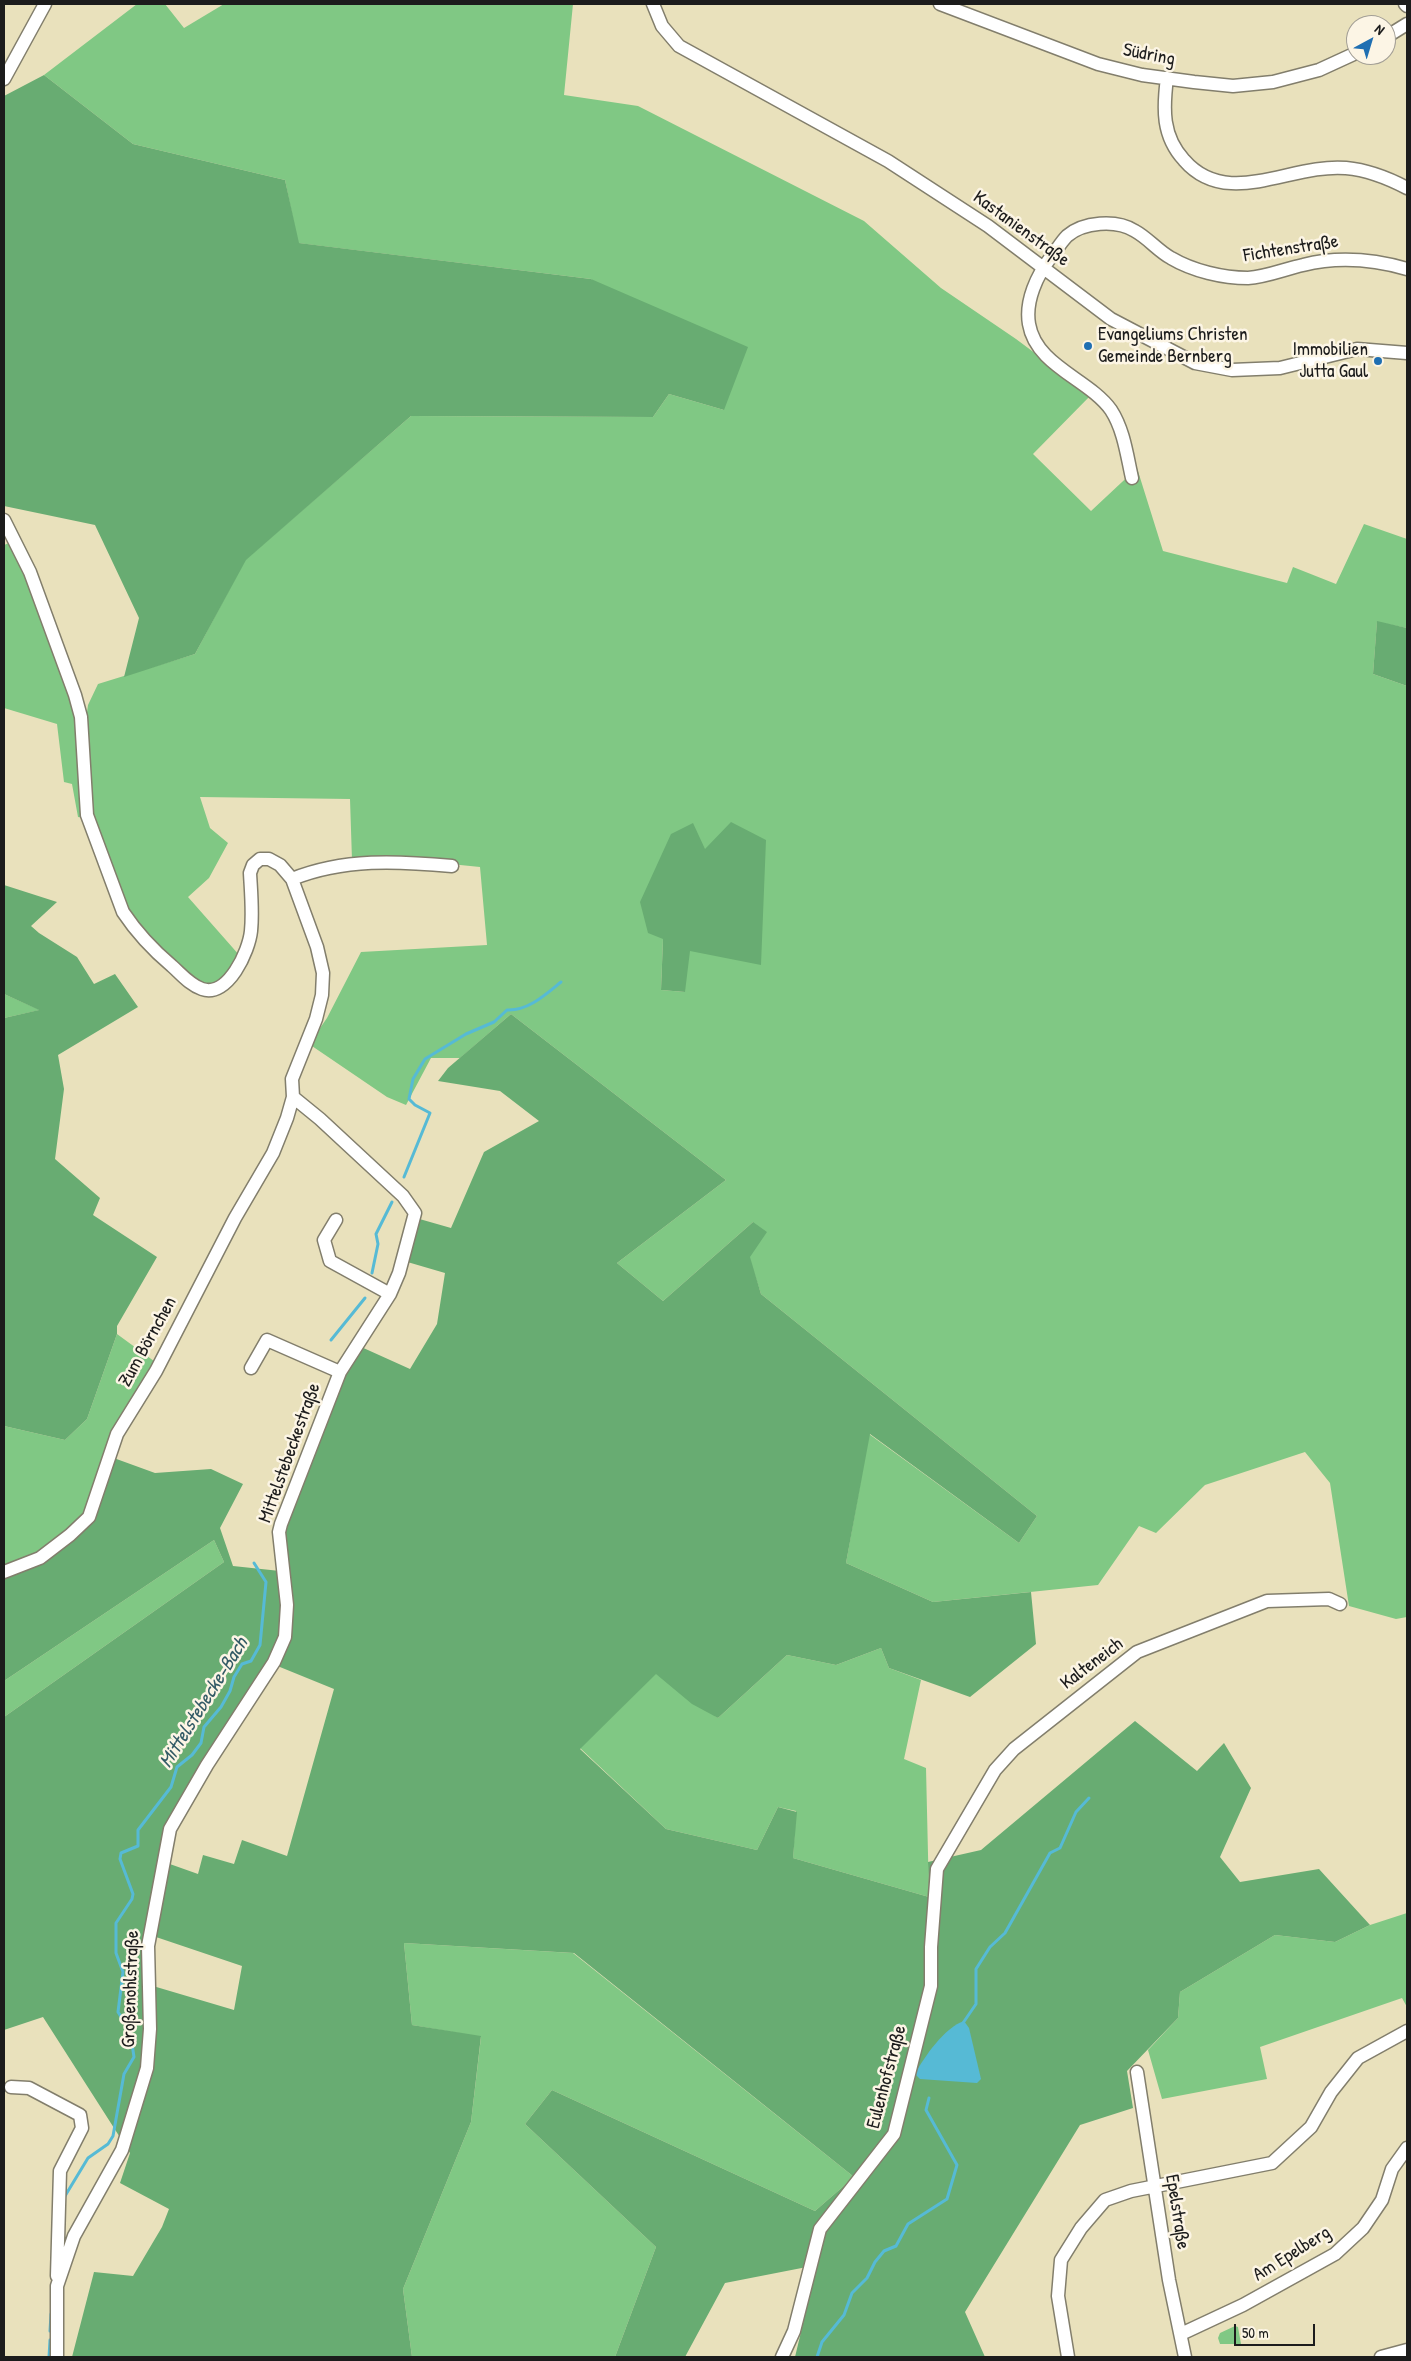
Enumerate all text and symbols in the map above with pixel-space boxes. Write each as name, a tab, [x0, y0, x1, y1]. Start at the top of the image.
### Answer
north arrow	[1346, 15, 1396, 65]
text: N	[1371, 19, 1389, 38]
street label: Südring	[1121, 39, 1177, 71]
street label: Kastanienstraße	[968, 186, 1074, 272]
street label: Fichtenstraße	[1242, 230, 1340, 268]
place label: Evangeliums Christen Gemeinde Bernberg	[1098, 324, 1248, 368]
place label: Immobilien Jutta Gaul	[1292, 339, 1368, 383]
marker: Evangeliums Christen Gemeinde Bernberg	[1082, 340, 1094, 352]
marker: Immobilien Jutta Gaul	[1372, 355, 1384, 367]
street label: Zum Börnchen	[114, 1293, 182, 1391]
street label: Mittelstebeckestraße	[254, 1380, 326, 1526]
street label: Kalteneich	[1056, 1633, 1128, 1695]
water label: Mittelstebecke-Bach	[155, 1634, 253, 1772]
street label: Großenohlstraße	[118, 1930, 144, 2048]
street label: Eulenhofstraße	[862, 2023, 912, 2131]
street label: Epelstraße	[1160, 2173, 1194, 2251]
street label: Am Epelberg	[1249, 2221, 1335, 2287]
scale bar	[1236, 2314, 1317, 2346]
text: 50 m	[1242, 2322, 1269, 2343]

